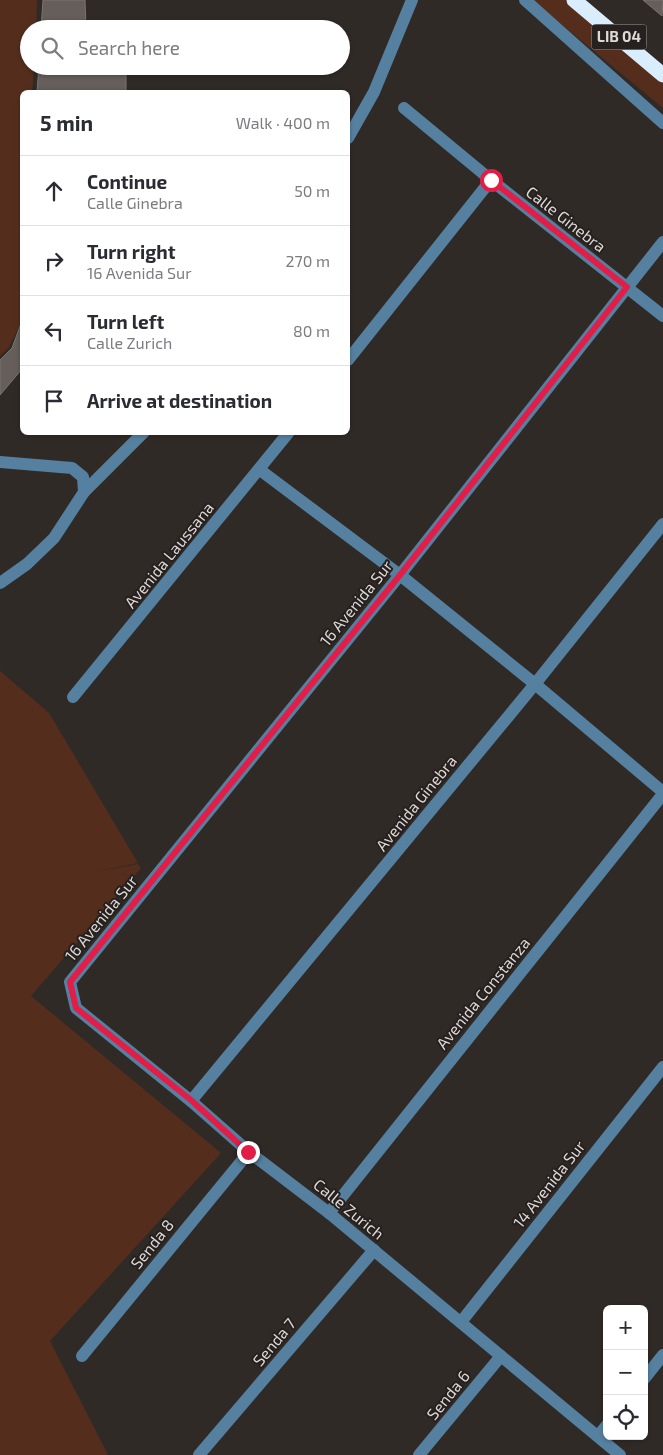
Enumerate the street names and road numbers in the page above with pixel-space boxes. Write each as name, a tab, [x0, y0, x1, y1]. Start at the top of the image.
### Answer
road number: LIB 04	[592, 24, 646, 50]
street label: Calle Ginebra	[523, 182, 610, 256]
street label: Avenida Laussana	[120, 498, 217, 611]
street label: 16 Avenida Sur	[315, 556, 396, 649]
street label: Avenida Ginebra	[371, 751, 460, 854]
street label: 16 Avenida Sur	[60, 871, 141, 964]
street label: Avenida Constanza	[432, 933, 533, 1052]
street label: 14 Avenida Sur	[509, 1136, 589, 1231]
street label: Calle Zurich	[310, 1174, 388, 1243]
street label: Senda 8	[126, 1215, 177, 1272]
street label: Senda 7	[248, 1314, 299, 1369]
street label: Senda 6	[422, 1366, 473, 1423]

